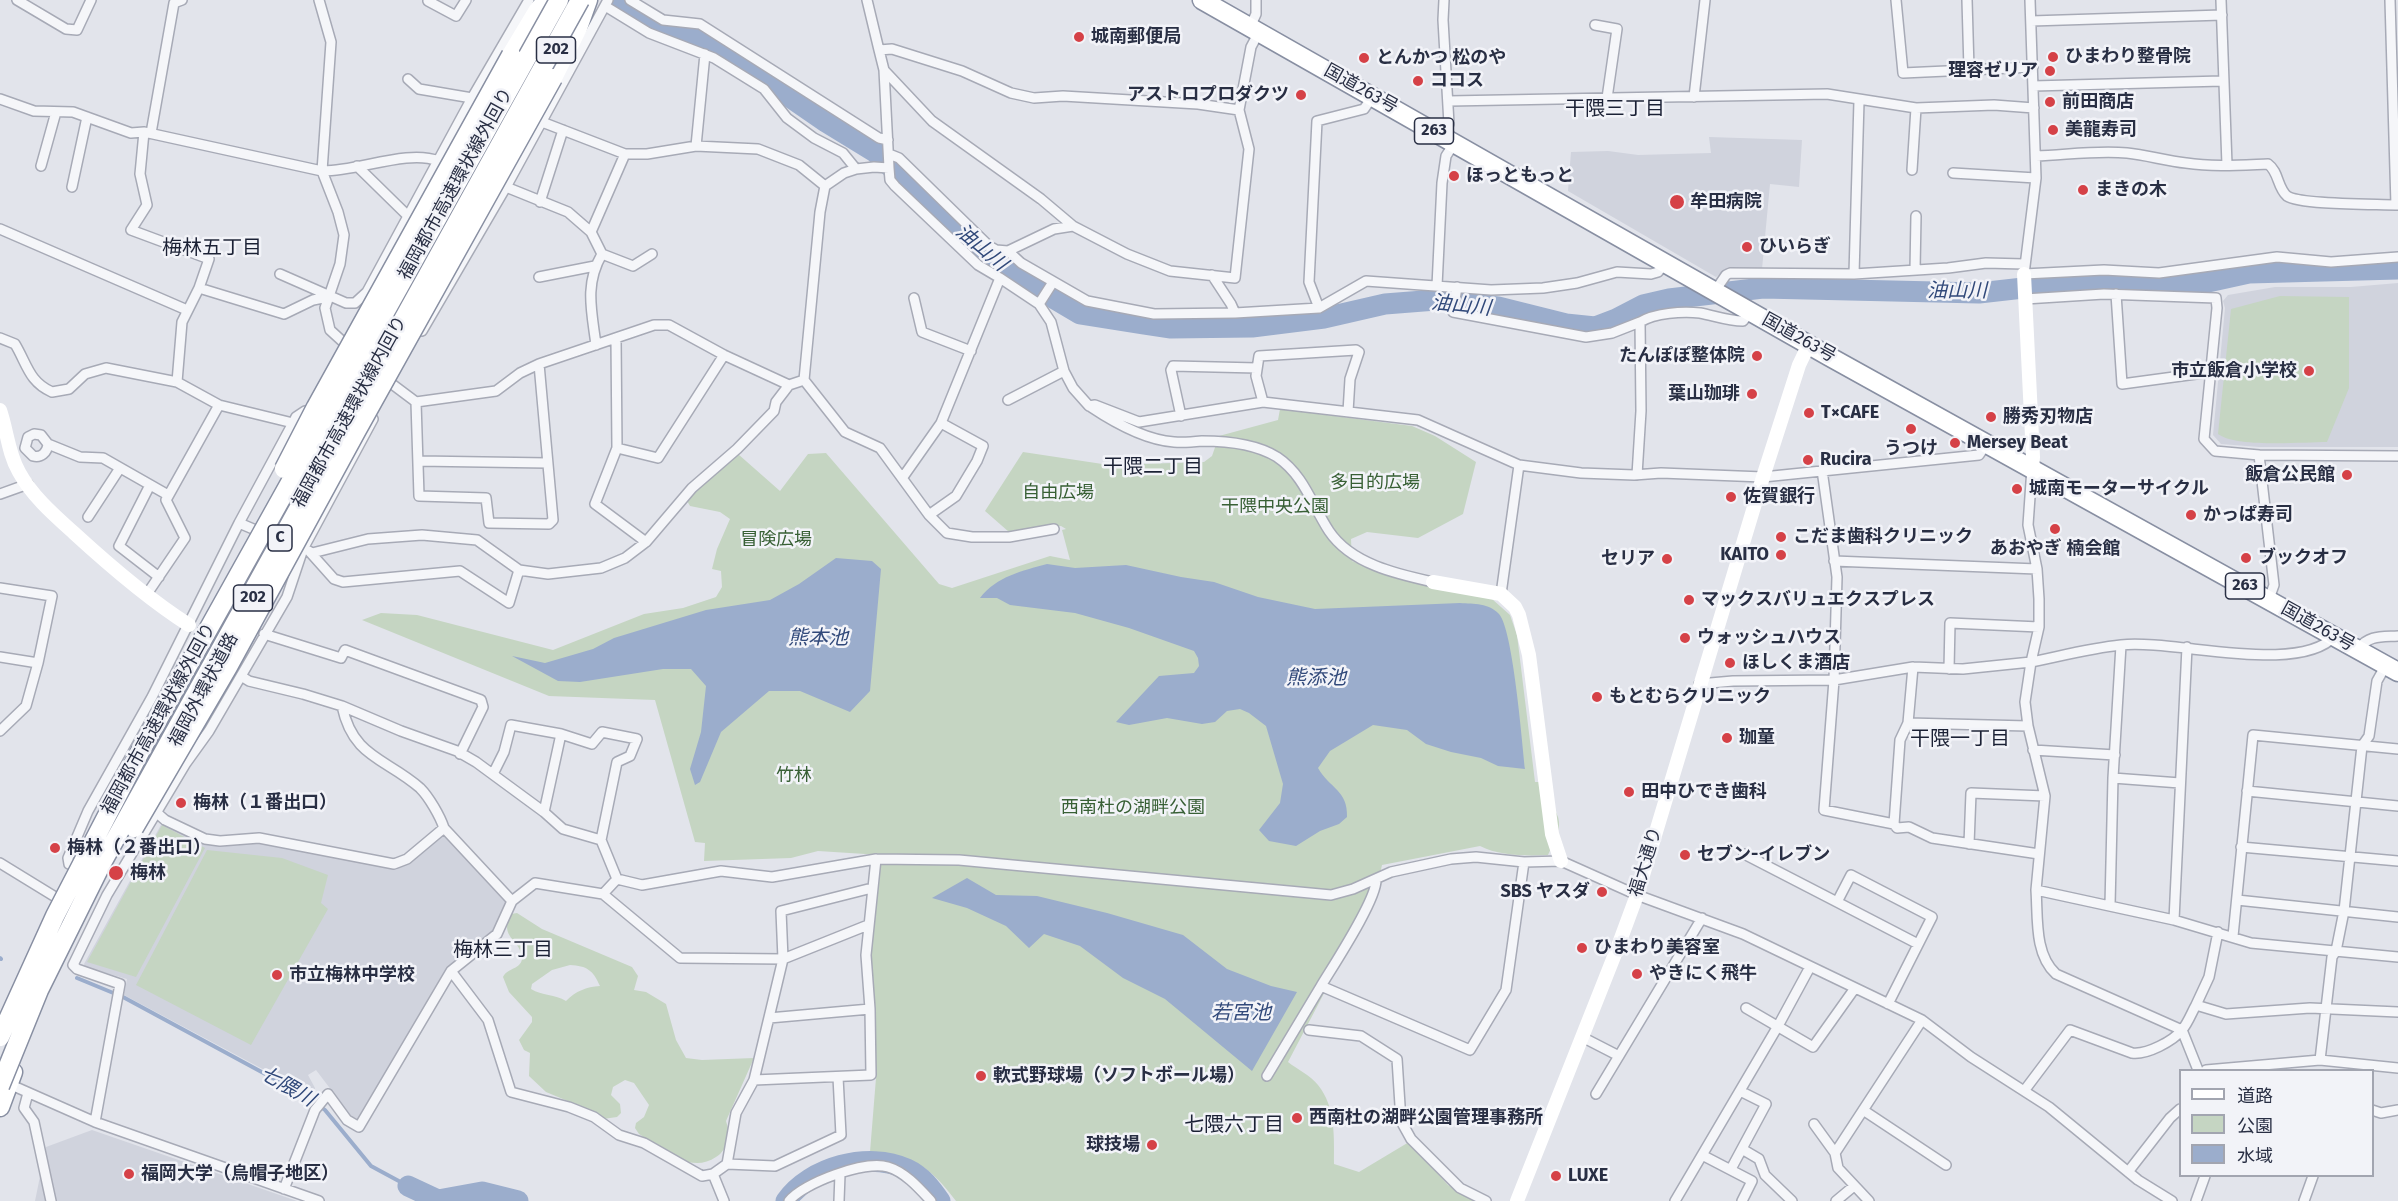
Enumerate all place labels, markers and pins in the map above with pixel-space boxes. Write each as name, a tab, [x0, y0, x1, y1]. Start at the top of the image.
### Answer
place label: 城南郵便局	[1091, 26, 1181, 48]
marker: 城南郵便局	[1072, 30, 1086, 44]
place label: ひまわり整骨院	[2065, 46, 2191, 68]
place label: とんかつ 松のや	[1376, 47, 1506, 69]
marker: ひまわり整骨院	[2046, 50, 2060, 64]
marker: とんかつ 松のや	[1357, 51, 1371, 65]
place label: 理容ゼリア	[1948, 60, 2038, 82]
marker: 理容ゼリア	[2043, 64, 2057, 78]
place label: ココス	[1430, 70, 1484, 92]
marker: ココス	[1411, 74, 1425, 88]
place label: アストロプロダクツ	[1127, 84, 1289, 106]
marker: アストロプロダクツ	[1294, 88, 1308, 102]
place label: 前田商店	[2062, 91, 2134, 113]
marker: 前田商店	[2043, 95, 2057, 109]
place label: 美龍寿司	[2065, 119, 2137, 141]
marker: 美龍寿司	[2046, 123, 2060, 137]
place label: ほっともっと	[1466, 165, 1574, 187]
marker: ほっともっと	[1447, 169, 1461, 183]
place label: まきの木	[2095, 179, 2167, 201]
marker: まきの木	[2076, 183, 2090, 197]
place label: 牟田病院	[1690, 191, 1762, 213]
marker: 牟田病院	[1668, 193, 1686, 211]
place label: ひいらぎ	[1759, 236, 1831, 258]
marker: ひいらぎ	[1740, 240, 1754, 254]
place label: たんぽぽ整体院	[1619, 345, 1745, 367]
marker: たんぽぽ整体院	[1750, 349, 1764, 363]
place label: 市立飯倉小学校	[2171, 360, 2297, 382]
marker: 市立飯倉小学校	[2302, 364, 2316, 378]
place label: 葉山珈琲	[1668, 383, 1740, 405]
marker: 葉山珈琲	[1745, 387, 1759, 401]
place label: T×CAFE	[1821, 402, 1879, 424]
marker: T×CAFE	[1802, 406, 1816, 420]
place label: 勝秀刃物店	[2003, 406, 2093, 428]
marker: 勝秀刃物店	[1984, 410, 1998, 424]
marker: うつけ	[1904, 422, 1918, 436]
place label: Mersey Beat	[1967, 432, 2068, 454]
marker: Mersey Beat	[1948, 436, 1962, 450]
place label: うつけ	[1884, 438, 1938, 460]
place label: Rucira	[1820, 449, 1872, 471]
marker: Rucira	[1801, 453, 1815, 467]
place label: 飯倉公民館	[2245, 464, 2335, 486]
marker: 飯倉公民館	[2340, 468, 2354, 482]
place label: 城南モーターサイクル	[2029, 478, 2209, 500]
marker: 城南モーターサイクル	[2010, 482, 2024, 496]
place label: 佐賀銀行	[1743, 486, 1815, 508]
marker: 佐賀銀行	[1724, 490, 1738, 504]
place label: かっぱ寿司	[2203, 504, 2293, 526]
marker: かっぱ寿司	[2184, 508, 2198, 522]
marker: あおやぎ 楠会館	[2048, 522, 2062, 536]
place label: こだま歯科クリニック	[1793, 526, 1973, 548]
marker: こだま歯科クリニック	[1774, 530, 1788, 544]
place label: あおやぎ 楠会館	[1990, 538, 2120, 560]
place label: KAITO	[1720, 544, 1769, 566]
place label: ブックオフ	[2258, 547, 2348, 569]
place label: セリア	[1601, 548, 1655, 570]
marker: KAITO	[1774, 548, 1788, 562]
marker: ブックオフ	[2239, 551, 2253, 565]
marker: セリア	[1660, 552, 1674, 566]
place label: マックスバリュエクスプレス	[1701, 589, 1935, 611]
marker: マックスバリュエクスプレス	[1682, 593, 1696, 607]
place label: ウォッシュハウス	[1697, 627, 1841, 649]
marker: ウォッシュハウス	[1678, 631, 1692, 645]
place label: ほしくま酒店	[1742, 652, 1850, 674]
marker: ほしくま酒店	[1723, 656, 1737, 670]
place label: もとむらクリニック	[1609, 686, 1771, 708]
marker: もとむらクリニック	[1590, 690, 1604, 704]
place label: 珈童	[1739, 727, 1775, 749]
marker: 珈童	[1720, 731, 1734, 745]
place label: 田中ひでき歯科	[1641, 781, 1767, 803]
marker: 田中ひでき歯科	[1622, 785, 1636, 799]
place label: 梅林（１番出口）	[193, 792, 337, 814]
marker: 梅林（１番出口）	[174, 796, 188, 810]
place label: 梅林（２番出口）	[67, 837, 211, 859]
marker: 梅林（２番出口）	[48, 841, 62, 855]
place label: セブン-イレブン	[1697, 844, 1830, 866]
marker: セブン-イレブン	[1678, 848, 1692, 862]
place label: 梅林	[130, 862, 166, 884]
marker: 梅林	[107, 864, 125, 882]
place label: SBS ヤスダ	[1500, 881, 1590, 903]
marker: SBS ヤスダ	[1595, 885, 1609, 899]
place label: ひまわり美容室	[1594, 937, 1720, 959]
marker: ひまわり美容室	[1575, 941, 1589, 955]
place label: やきにく飛牛	[1649, 963, 1757, 985]
place label: 市立梅林中学校	[289, 964, 415, 986]
marker: やきにく飛牛	[1630, 967, 1644, 981]
marker: 市立梅林中学校	[270, 968, 284, 982]
place label: 軟式野球場（ソフトボール場）	[993, 1065, 1245, 1087]
marker: 軟式野球場（ソフトボール場）	[974, 1069, 988, 1083]
place label: 西南杜の湖畔公園管理事務所	[1309, 1107, 1543, 1129]
marker: 西南杜の湖畔公園管理事務所	[1290, 1111, 1304, 1125]
place label: 球技場	[1086, 1134, 1140, 1156]
marker: 球技場	[1145, 1138, 1159, 1152]
place label: 福岡大学（烏帽子地区）	[141, 1163, 339, 1185]
place label: LUXE	[1568, 1165, 1608, 1187]
marker: 福岡大学（烏帽子地区）	[122, 1167, 136, 1181]
marker: LUXE	[1549, 1169, 1563, 1183]

